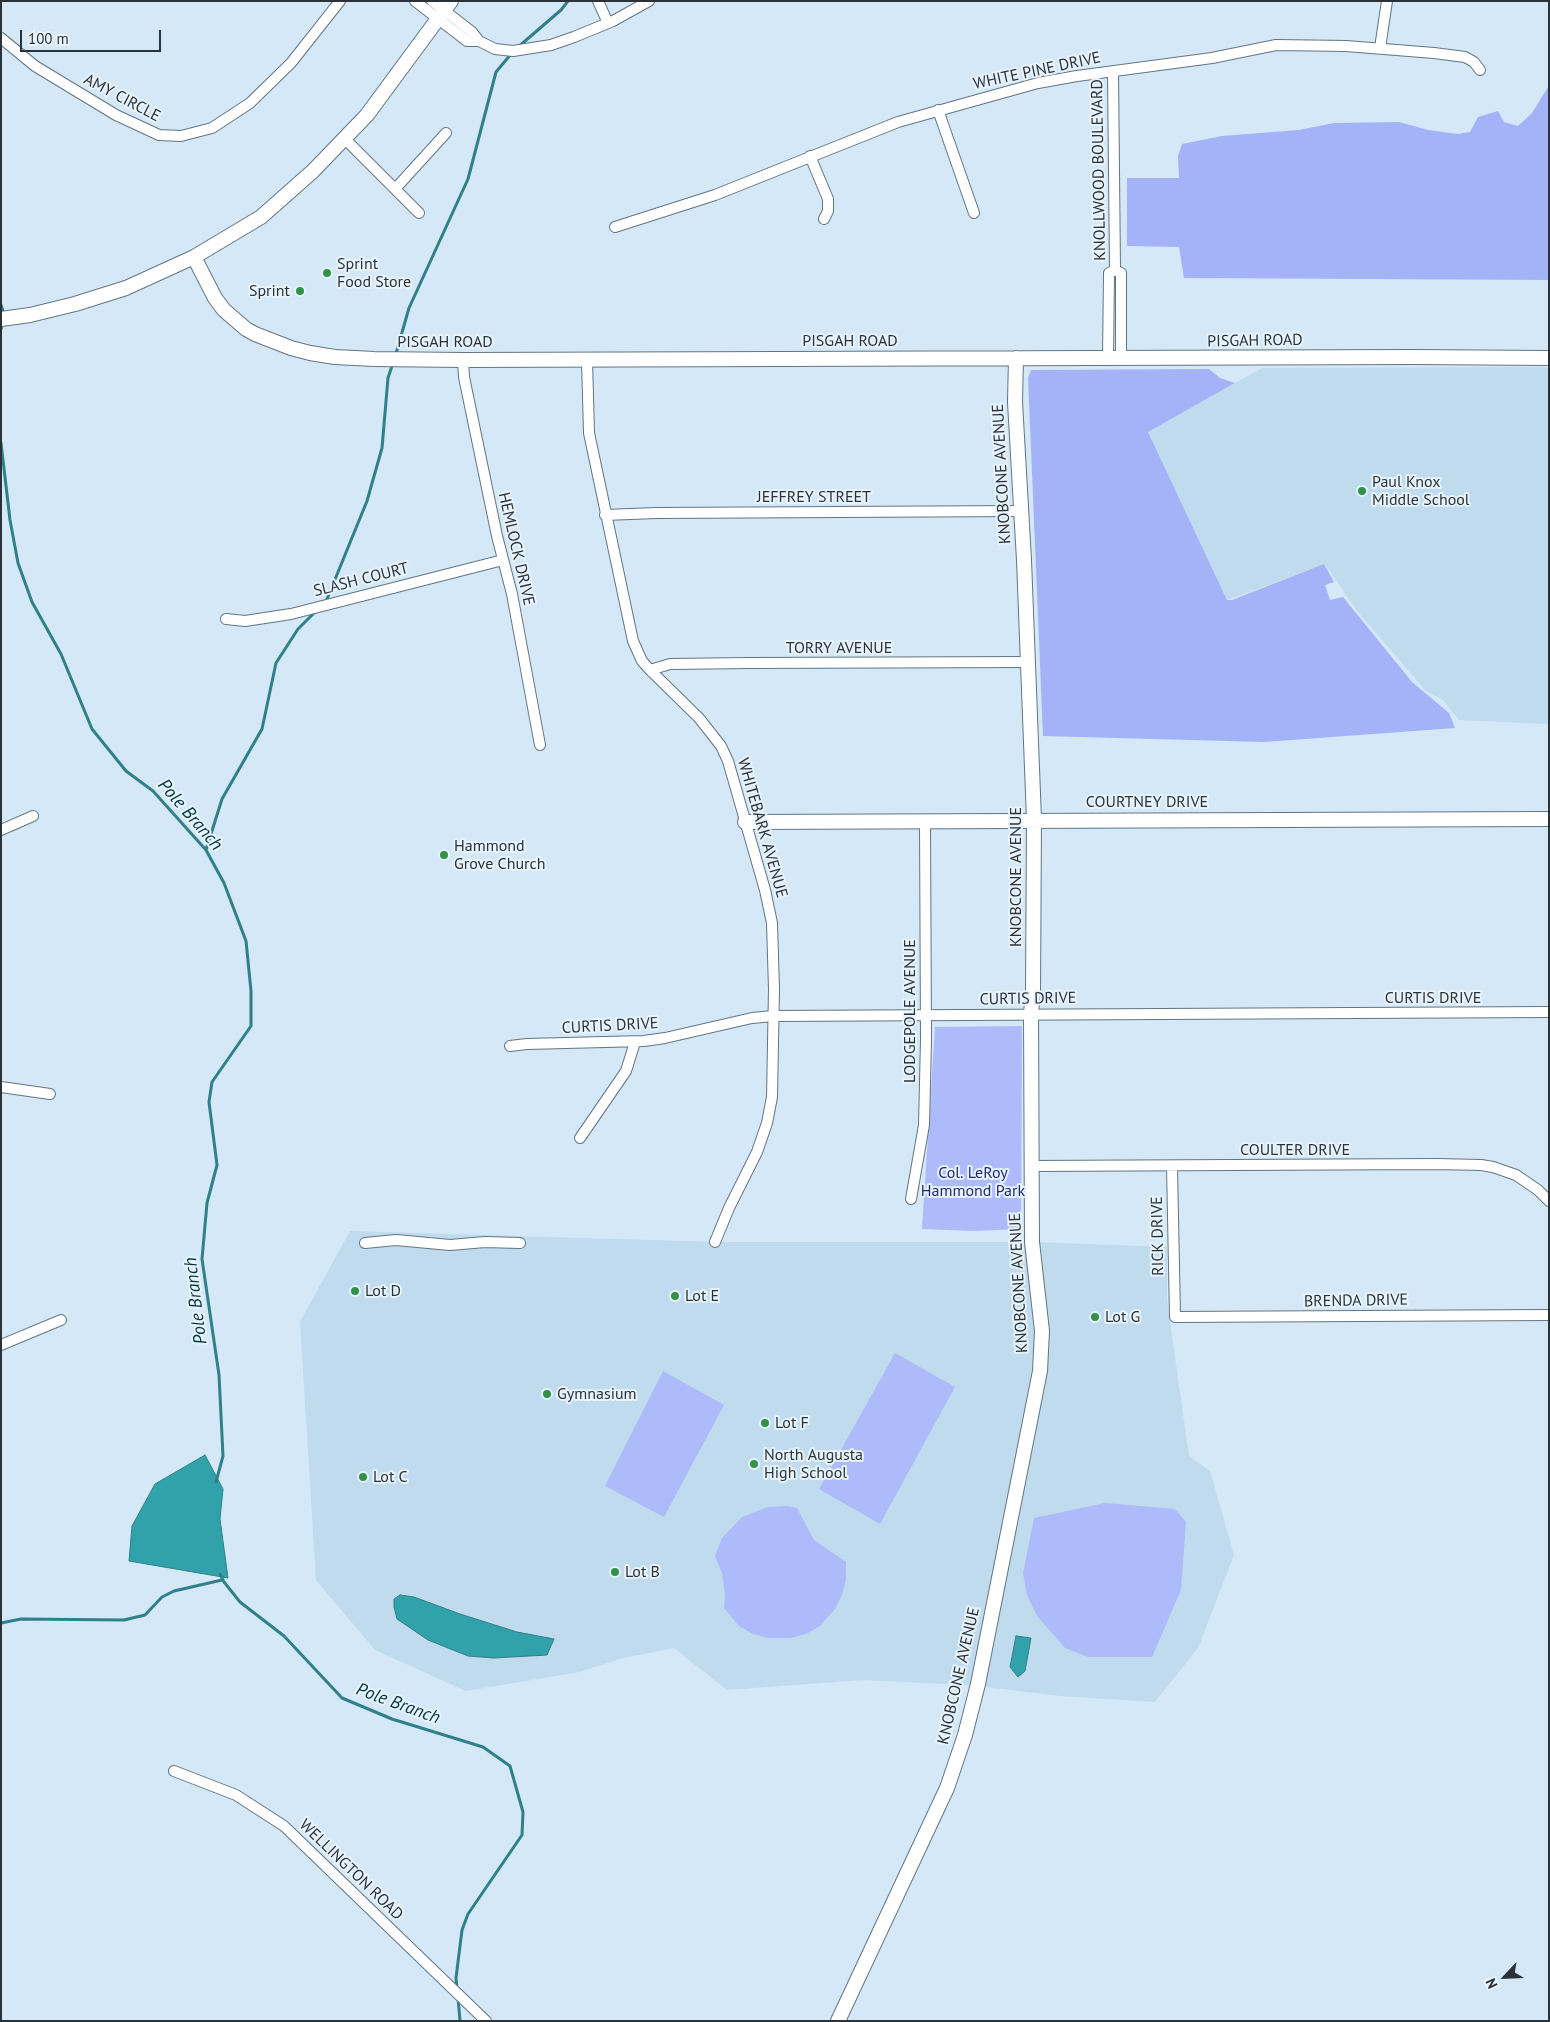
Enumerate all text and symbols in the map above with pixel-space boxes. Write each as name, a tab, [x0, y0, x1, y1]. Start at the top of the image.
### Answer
scale bar	[22, 20, 164, 52]
text: 100 m	[28, 29, 69, 48]
street label: WHITE PINE DRIVE	[971, 48, 1103, 94]
street label: AMY CIRCLE	[80, 70, 164, 126]
street label: KNOLLWOOD BOULEVARD	[1088, 79, 1110, 261]
place label: Sprint Food Store	[337, 254, 411, 292]
marker: Sprint Food Store	[321, 267, 333, 279]
place label: Sprint	[249, 281, 290, 301]
marker: Sprint	[294, 285, 306, 297]
street label: PISGAH ROAD	[802, 331, 898, 351]
street label: PISGAH ROAD	[1207, 331, 1303, 351]
street label: PISGAH ROAD	[397, 332, 493, 352]
street label: KNOBCONE AVENUE	[989, 404, 1015, 544]
place label: Paul Knox Middle School	[1372, 472, 1470, 510]
marker: Paul Knox Middle School	[1356, 485, 1368, 497]
street label: JEFFREY STREET	[757, 487, 871, 507]
street label: HEMLOCK DRIVE	[494, 491, 538, 607]
street label: SLASH COURT	[311, 559, 411, 601]
street label: TORRY AVENUE	[786, 638, 892, 658]
street label: WHITEBARK AVENUE	[733, 756, 791, 900]
water label: Pole Branch	[153, 775, 227, 855]
street label: COURTNEY DRIVE	[1086, 792, 1208, 812]
street label: KNOBCONE AVENUE	[1006, 807, 1026, 947]
place label: Hammond Grove Church	[454, 836, 545, 874]
marker: Hammond Grove Church	[438, 849, 450, 861]
street label: LODGEPOLE AVENUE	[900, 939, 920, 1083]
street label: CURTIS DRIVE	[1385, 988, 1481, 1008]
street label: CURTIS DRIVE	[979, 989, 1077, 1009]
street label: CURTIS DRIVE	[561, 1014, 659, 1038]
street label: COULTER DRIVE	[1240, 1140, 1350, 1160]
park label: Col. LeRoy Hammond Park	[921, 1163, 1025, 1201]
street label: RICK DRIVE	[1148, 1196, 1168, 1276]
street label: KNOBCONE AVENUE	[1006, 1213, 1032, 1353]
water label: Pole Branch	[180, 1256, 212, 1346]
place label: Lot D	[365, 1281, 401, 1301]
marker: Lot D	[349, 1285, 361, 1297]
place label: Lot E	[685, 1286, 719, 1306]
marker: Lot E	[669, 1290, 681, 1302]
street label: BRENDA DRIVE	[1304, 1290, 1408, 1312]
place label: Lot G	[1105, 1307, 1140, 1327]
marker: Lot G	[1089, 1311, 1101, 1323]
place label: Gymnasium	[557, 1384, 637, 1404]
marker: Gymnasium	[541, 1388, 553, 1400]
place label: Lot F	[775, 1413, 809, 1433]
marker: Lot F	[759, 1417, 771, 1429]
place label: North Augusta High School	[764, 1445, 863, 1483]
marker: North Augusta High School	[748, 1458, 760, 1470]
place label: Lot C	[373, 1467, 408, 1487]
marker: Lot C	[357, 1471, 369, 1483]
place label: Lot B	[625, 1562, 660, 1582]
marker: Lot B	[609, 1566, 621, 1578]
street label: KNOBCONE AVENUE	[934, 1606, 984, 1746]
water label: Pole Branch	[353, 1679, 443, 1729]
street label: WELLINGTON ROAD	[295, 1816, 407, 1924]
north arrow	[1480, 1952, 1530, 2002]
text: N	[1481, 1975, 1502, 1991]

